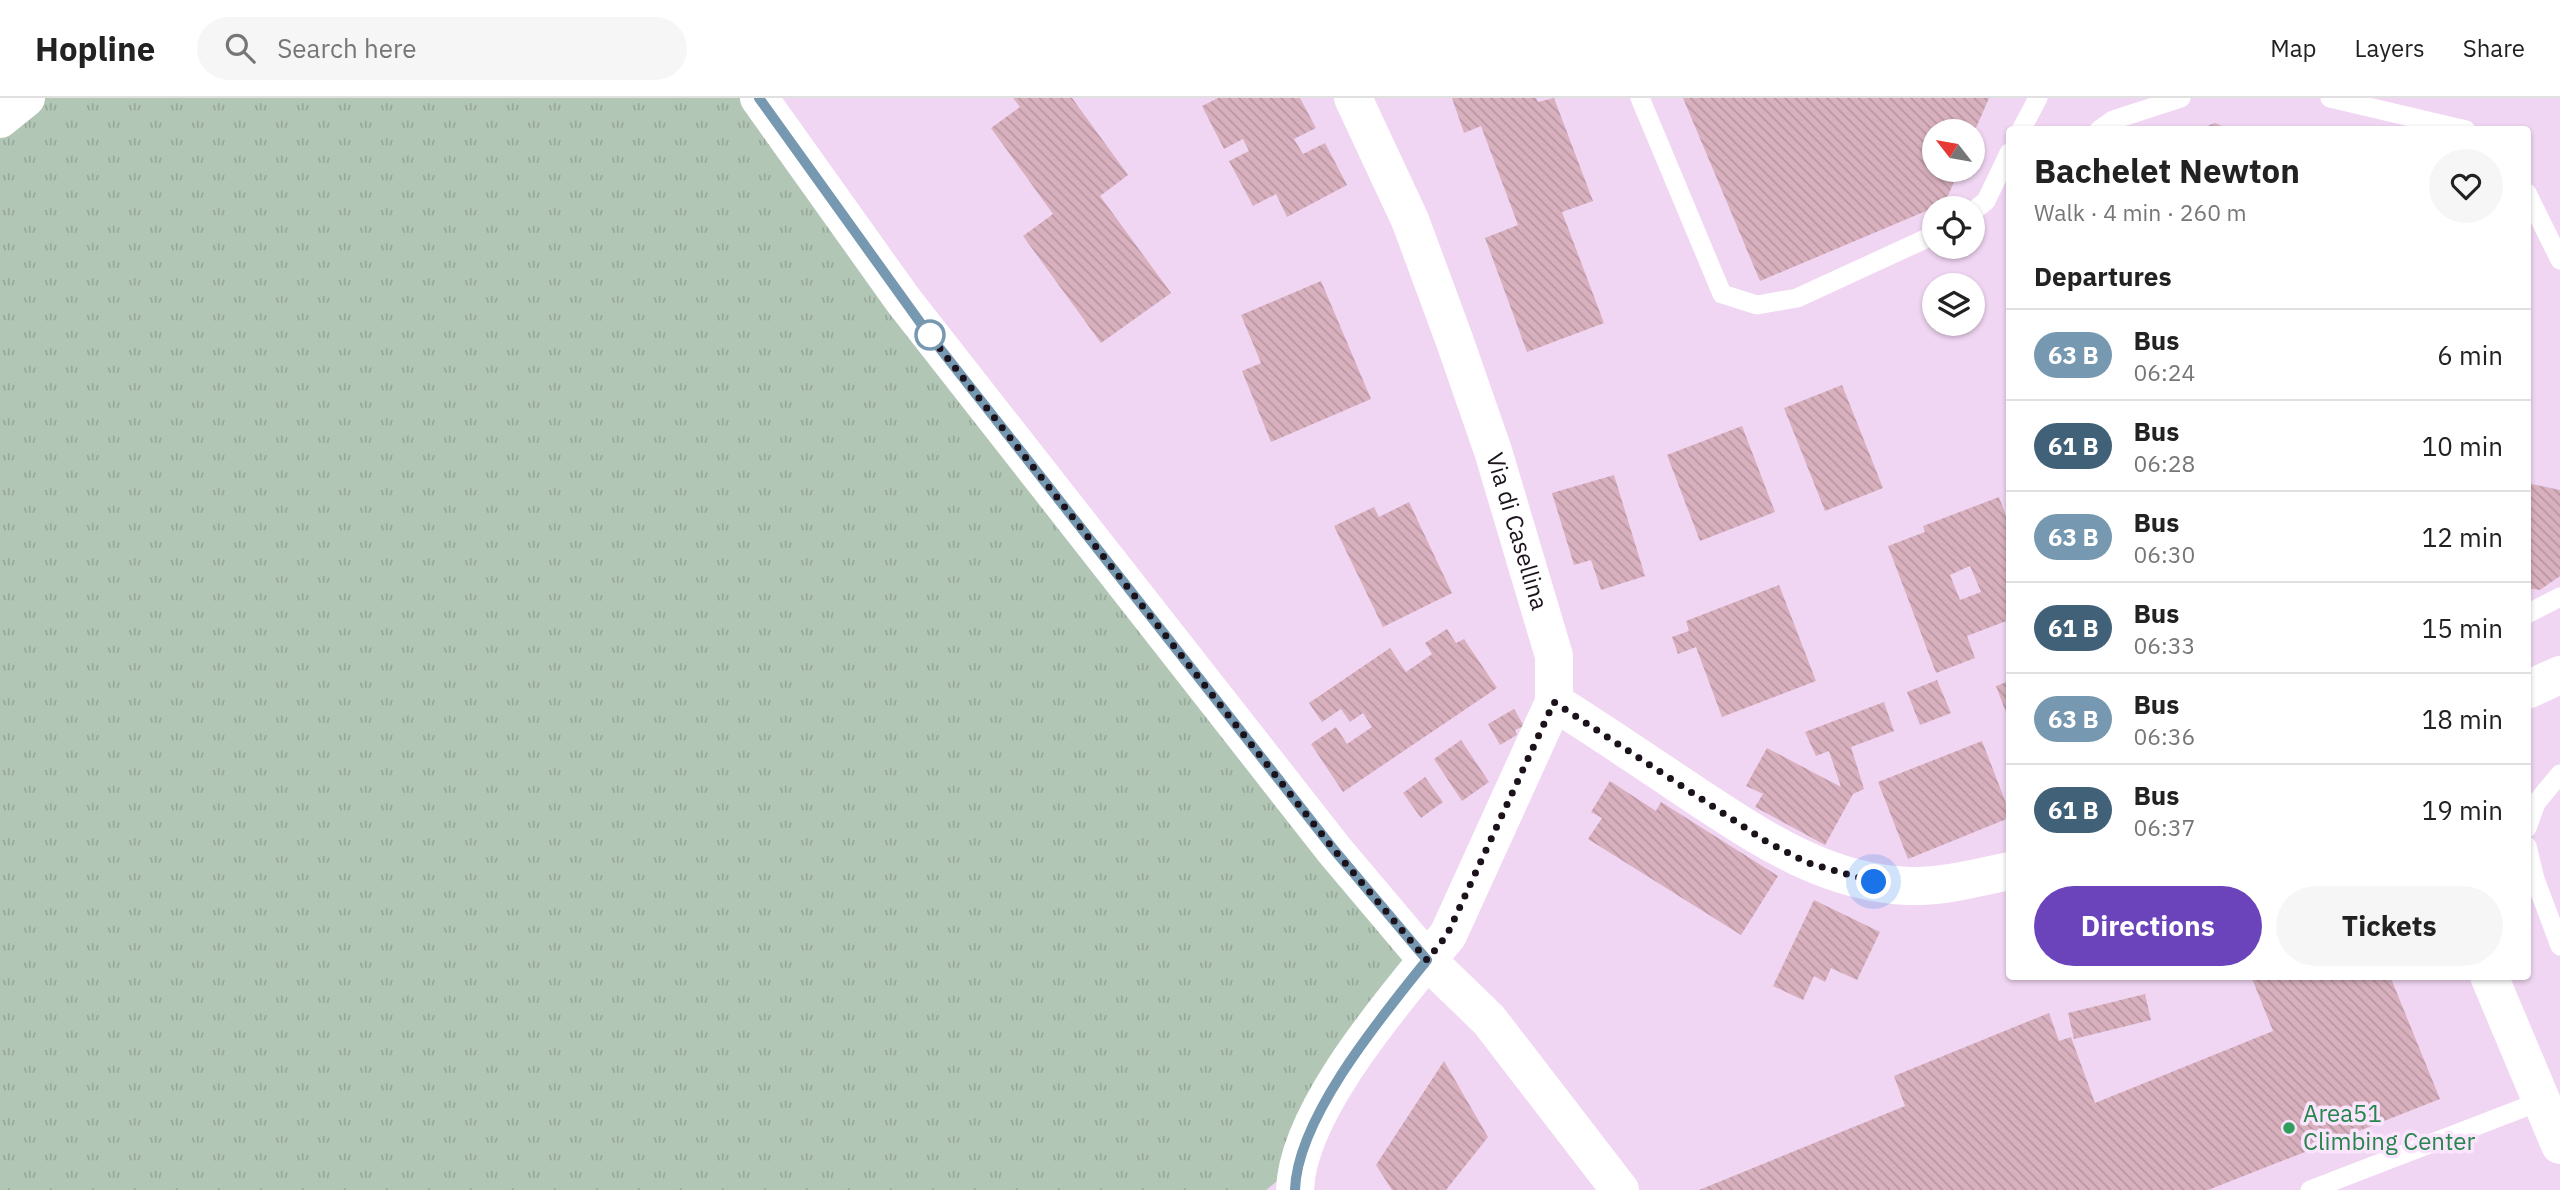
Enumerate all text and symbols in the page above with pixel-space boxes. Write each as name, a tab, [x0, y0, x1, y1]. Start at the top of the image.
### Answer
search box	[197, 17, 687, 80]
text: Hopline	[35, 27, 155, 70]
icon: search	[221, 29, 259, 67]
text: Search here	[277, 31, 417, 65]
text: Map	[2270, 32, 2317, 64]
text: Layers	[2355, 32, 2425, 64]
text: Share	[2463, 32, 2525, 64]
north arrow	[1922, 119, 1984, 182]
map controls	[1922, 119, 1985, 336]
text: Bachelet Newton	[2034, 149, 2300, 192]
button: heart	[2429, 149, 2503, 223]
button: locate	[1922, 196, 1985, 259]
text: Walk · 4 min · 260 m	[2034, 197, 2247, 227]
text: Departures	[2034, 259, 2172, 293]
button: layers	[1922, 273, 1985, 336]
unlabelled marker	[915, 320, 945, 350]
text: Bus	[2133, 323, 2179, 357]
text: 6 min	[2437, 338, 2503, 372]
text: 63 B	[2048, 339, 2098, 371]
text: 06:24	[2133, 357, 2195, 387]
text: Bus	[2133, 414, 2179, 448]
text: 10 min	[2422, 429, 2503, 463]
text: 61 B	[2048, 430, 2098, 462]
text: 06:28	[2133, 448, 2195, 478]
street label: Via di Casellina	[1479, 449, 1556, 614]
text: Bus	[2133, 505, 2179, 539]
text: 12 min	[2422, 520, 2503, 554]
text: 63 B	[2048, 521, 2098, 553]
text: 06:30	[2133, 539, 2195, 569]
text: Bus	[2133, 596, 2179, 630]
text: 15 min	[2422, 611, 2503, 645]
text: 61 B	[2048, 612, 2098, 644]
text: 06:33	[2133, 630, 2195, 660]
text: Bus	[2133, 687, 2179, 721]
text: 18 min	[2422, 702, 2503, 736]
text: 63 B	[2048, 703, 2098, 735]
text: 06:36	[2133, 721, 2195, 751]
text: Bus	[2133, 778, 2179, 812]
text: 19 min	[2422, 793, 2503, 827]
text: 61 B	[2048, 794, 2098, 826]
text: 06:37	[2133, 812, 2195, 842]
your location	[1856, 864, 1891, 899]
button: Directions	[2034, 886, 2262, 966]
button: Tickets	[2276, 886, 2503, 966]
place label: Area51 Climbing Center	[2303, 1097, 2475, 1157]
marker: Area51 Climbing Center	[2281, 1120, 2297, 1136]

